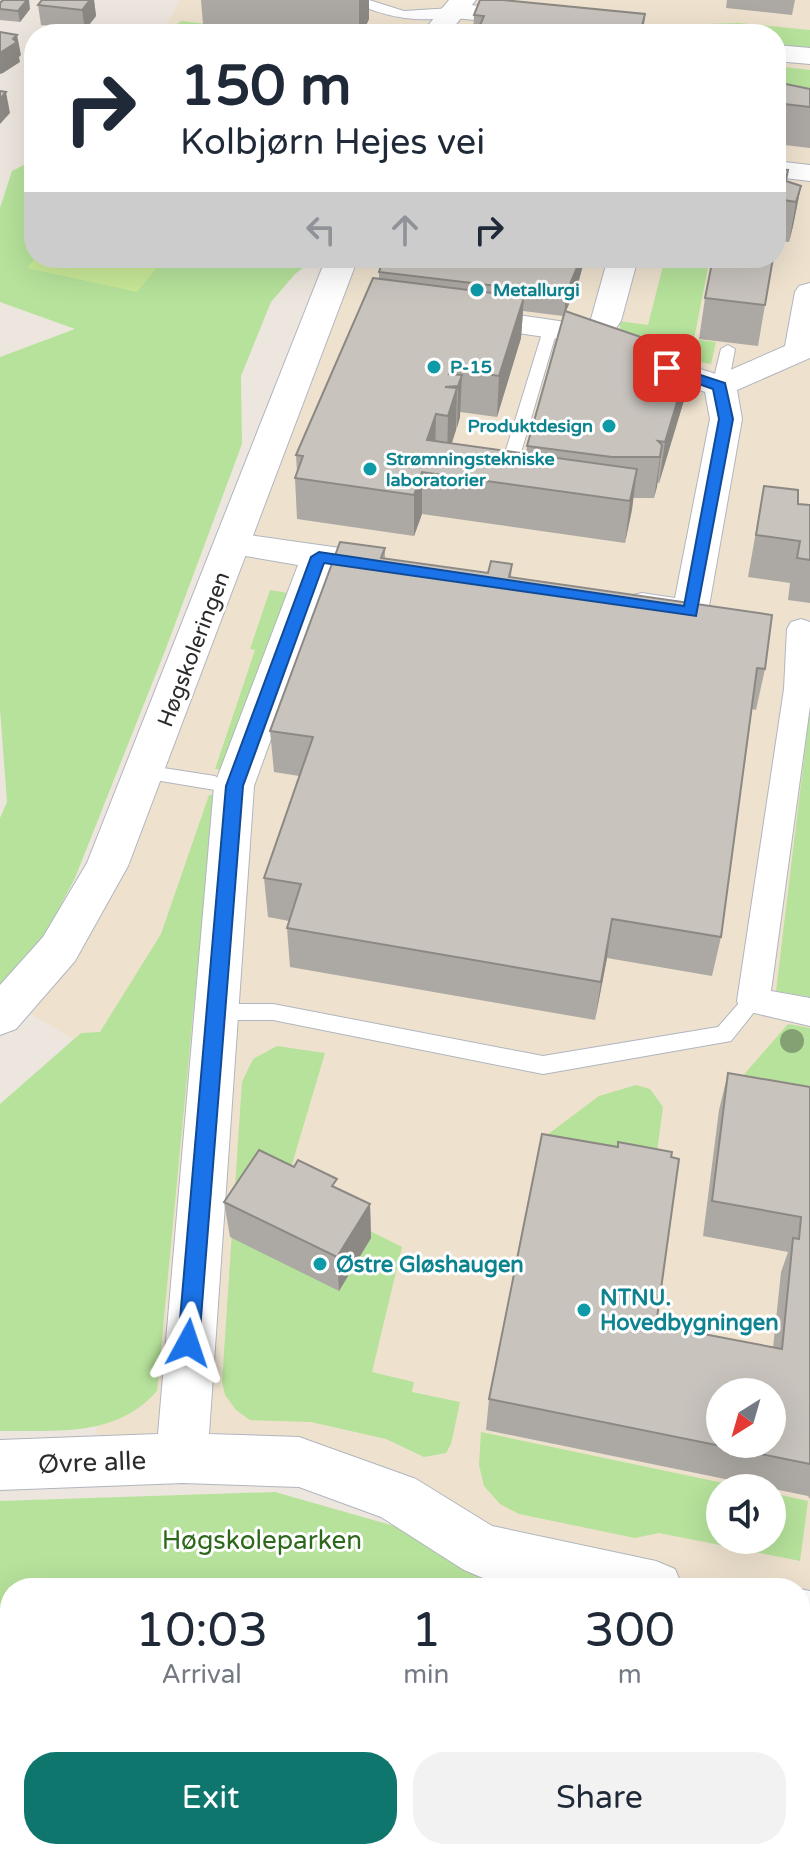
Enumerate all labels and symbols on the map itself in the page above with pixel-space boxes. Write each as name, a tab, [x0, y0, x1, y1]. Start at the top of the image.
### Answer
place label: Metallurgi	[493, 279, 580, 301]
marker: Metallurgi	[468, 281, 486, 299]
pin	[633, 334, 701, 402]
place label: P-15	[450, 356, 492, 378]
marker: P-15	[425, 358, 443, 376]
place label: Produktdesign	[468, 415, 593, 437]
marker: Produktdesign	[600, 417, 618, 435]
place label: Strømningstekniske laboratorier	[386, 448, 555, 491]
marker: Strømningstekniske laboratorier	[361, 460, 379, 478]
street label: Høgskoleringen	[152, 568, 236, 731]
place label: Østre Gløshaugen	[336, 1252, 524, 1278]
marker: Østre Gløshaugen	[311, 1255, 329, 1273]
place label: NTNU. Hovedbygningen	[600, 1285, 779, 1336]
position arrow	[146, 1301, 230, 1385]
marker: NTNU. Hovedbygningen	[575, 1301, 593, 1319]
north arrow	[706, 1378, 786, 1458]
street label: Øvre alle	[37, 1445, 147, 1480]
park label: Høgskoleparken	[162, 1525, 362, 1556]

